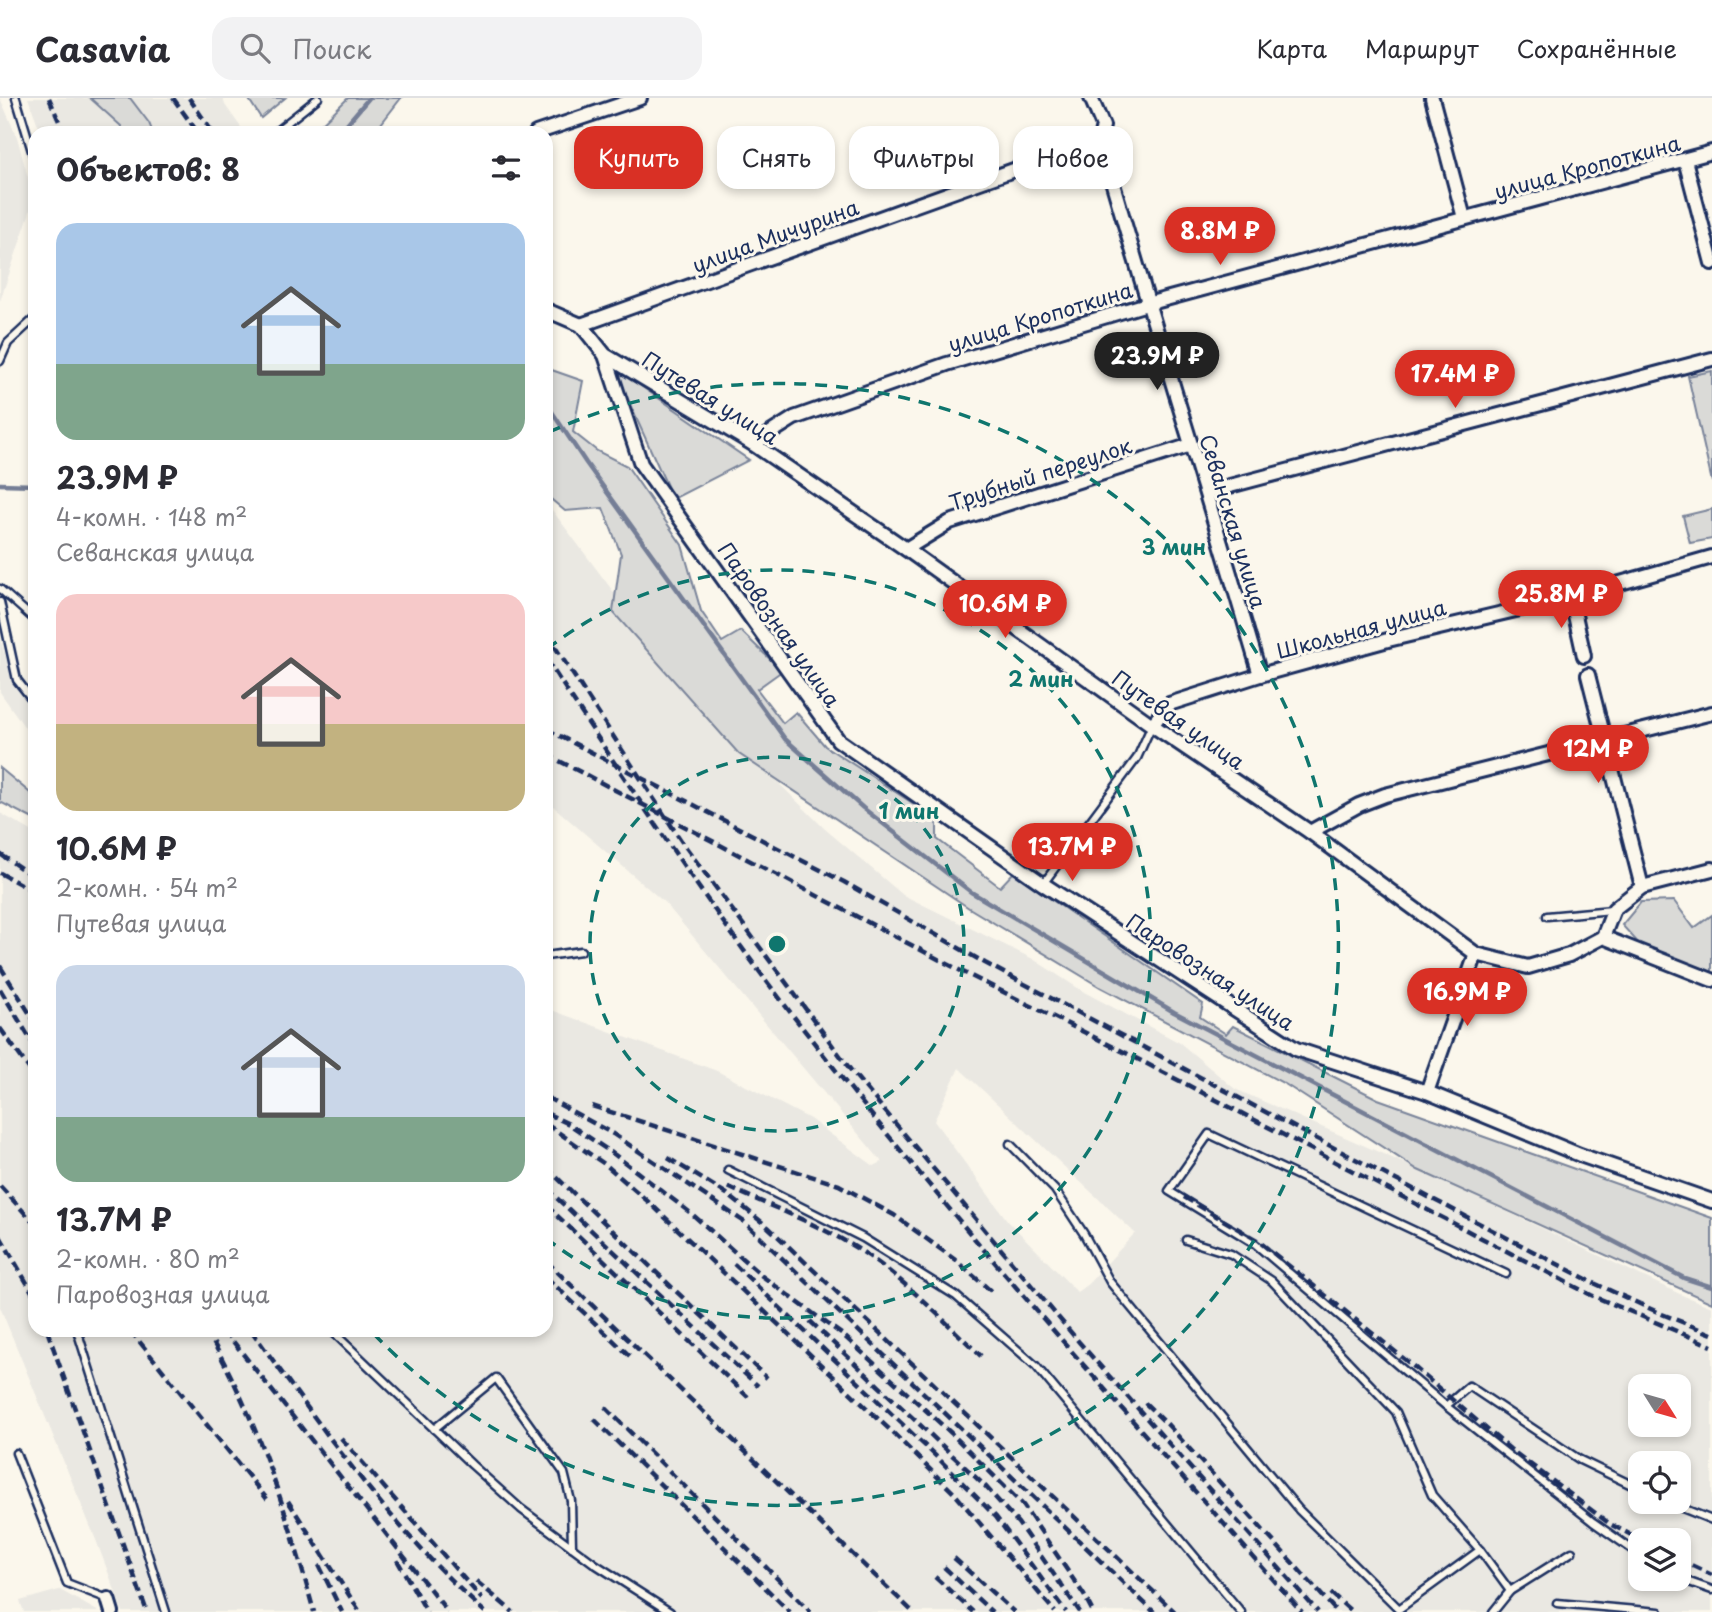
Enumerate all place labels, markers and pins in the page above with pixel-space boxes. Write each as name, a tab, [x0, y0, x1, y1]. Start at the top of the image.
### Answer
pin: 8.8M ₽	[1163, 208, 1277, 267]
pin: 23.9M ₽	[1092, 332, 1222, 392]
pin: 17.4M ₽	[1390, 350, 1520, 410]
pin: 25.8M ₽	[1496, 570, 1626, 630]
pin: 10.6M ₽	[940, 580, 1070, 640]
pin: 12M ₽	[1549, 726, 1647, 785]
pin: 13.7M ₽	[1007, 824, 1137, 883]
centre of rings	[765, 932, 789, 956]
pin: 16.9M ₽	[1402, 968, 1532, 1028]

